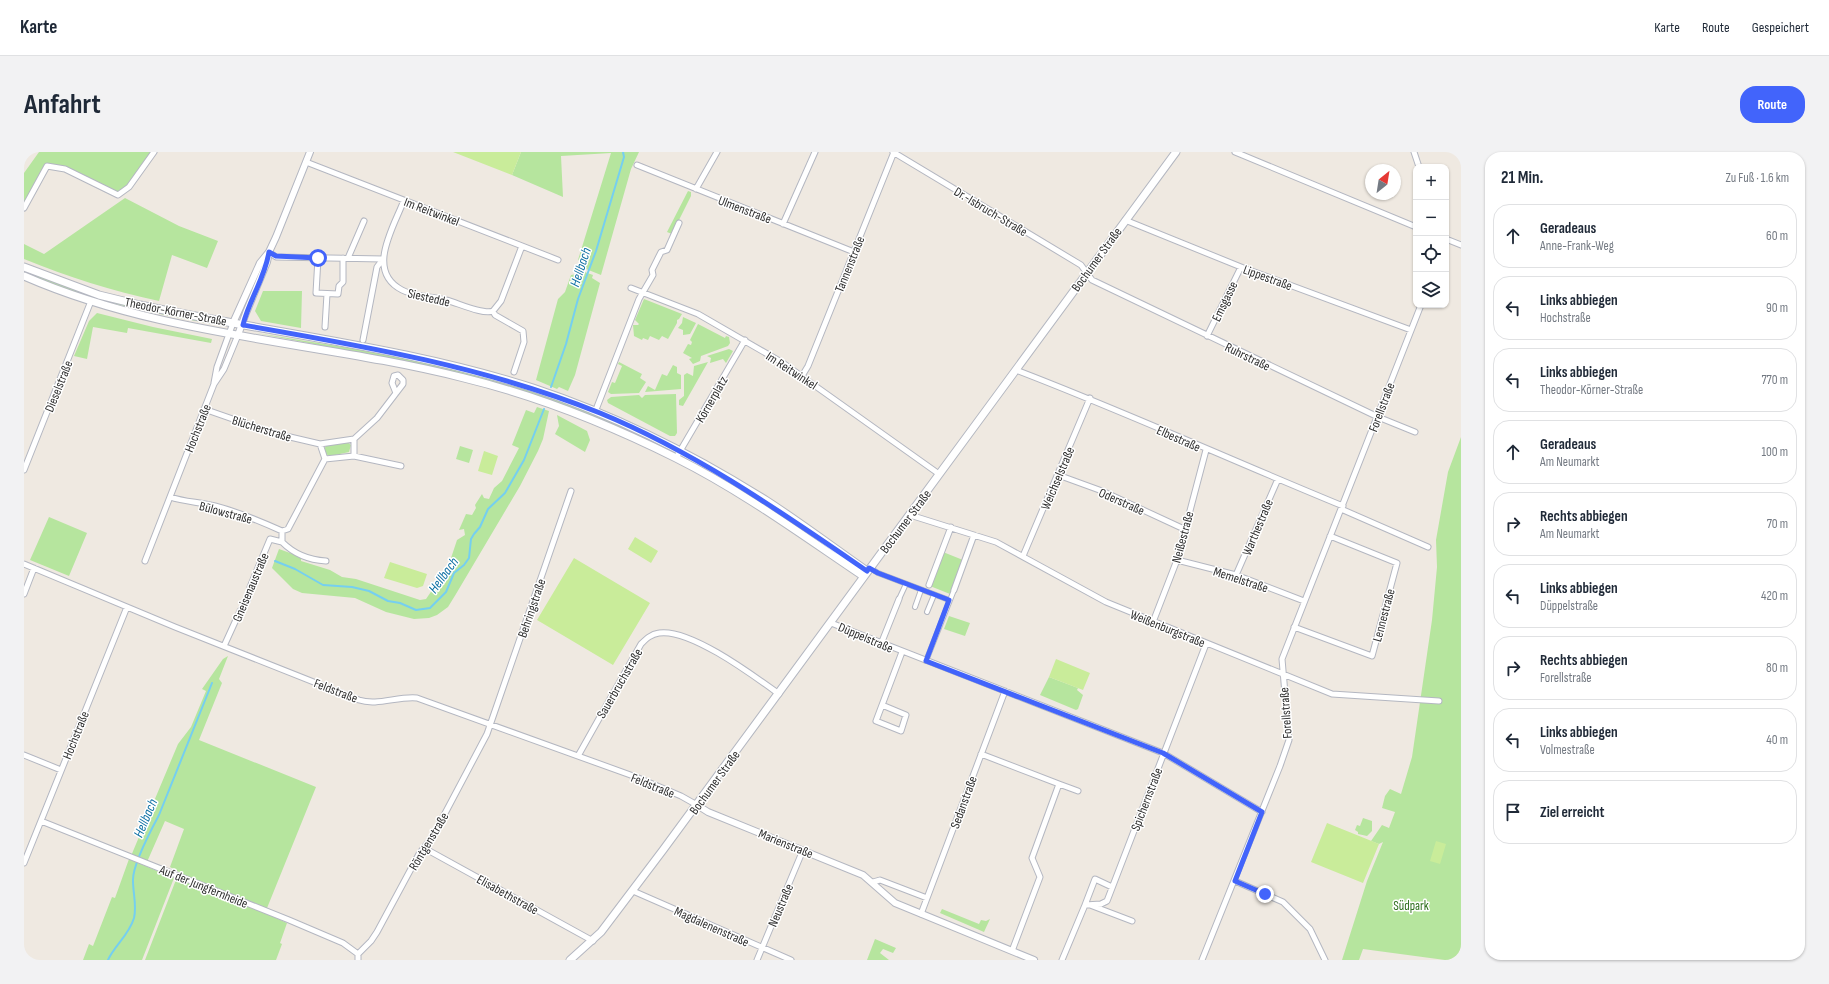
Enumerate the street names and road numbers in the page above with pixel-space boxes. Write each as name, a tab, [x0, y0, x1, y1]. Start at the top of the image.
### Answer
street label: Dr.-Isbruch-Straße	[951, 184, 1030, 240]
street label: Ulmenstraße	[716, 192, 774, 227]
street label: Im Reitwinkel	[402, 194, 462, 230]
street label: Bochumer Straße	[1068, 224, 1125, 295]
street label: Tannenstraße	[831, 234, 868, 295]
street label: Lippestraße	[1241, 262, 1294, 294]
street label: Emsgasse	[1208, 279, 1241, 324]
street label: Siestedde	[406, 285, 452, 311]
street label: Theodor-Körner-Straße	[124, 294, 228, 330]
street label: Ruhrstraße	[1222, 339, 1273, 375]
street label: Im Reitwinkel	[763, 348, 820, 393]
street label: Dieselstraße	[41, 358, 76, 414]
street label: Körnerplatz	[692, 373, 732, 426]
street label: Forellstraße	[1365, 380, 1399, 434]
street label: Hochstraße	[181, 402, 215, 455]
street label: Blücherstraße	[230, 412, 293, 446]
street label: Elbestraße	[1154, 422, 1203, 456]
street label: Weichselstraße	[1038, 445, 1078, 512]
street label: Oderstraße	[1096, 485, 1147, 519]
street label: Bochumer Straße	[877, 487, 935, 557]
street label: Warthestraße	[1239, 497, 1277, 558]
street label: Bülowstraße	[198, 498, 254, 528]
street label: Neißestraße	[1168, 510, 1198, 565]
street label: Gneisenaustraße	[229, 550, 273, 624]
street label: Memelstraße	[1211, 564, 1270, 596]
street label: Behringstraße	[514, 577, 549, 640]
street label: Lennestraße	[1369, 587, 1399, 643]
street label: Weißenburgstraße	[1128, 607, 1207, 651]
street label: Düppelstraße	[836, 619, 895, 657]
street label: Sauerbruchstraße	[593, 646, 646, 721]
street label: Feldstraße	[311, 675, 360, 707]
street label: Forellstraße	[1276, 687, 1296, 739]
street label: Hochstraße	[59, 709, 93, 762]
street label: Bochumer Straße	[686, 747, 743, 818]
street label: Spichernstraße	[1128, 765, 1166, 833]
street label: Feldstraße	[628, 770, 677, 802]
street label: Sedanstraße	[947, 774, 981, 831]
street label: Röntgenstraße	[405, 810, 452, 873]
street label: Marienstraße	[756, 826, 815, 862]
street label: Auf der Jungfernheide	[156, 862, 250, 912]
street label: Elisabethstraße	[474, 871, 541, 918]
street label: Neustraße	[765, 881, 797, 929]
street label: Magdalenenstraße	[672, 903, 751, 951]

